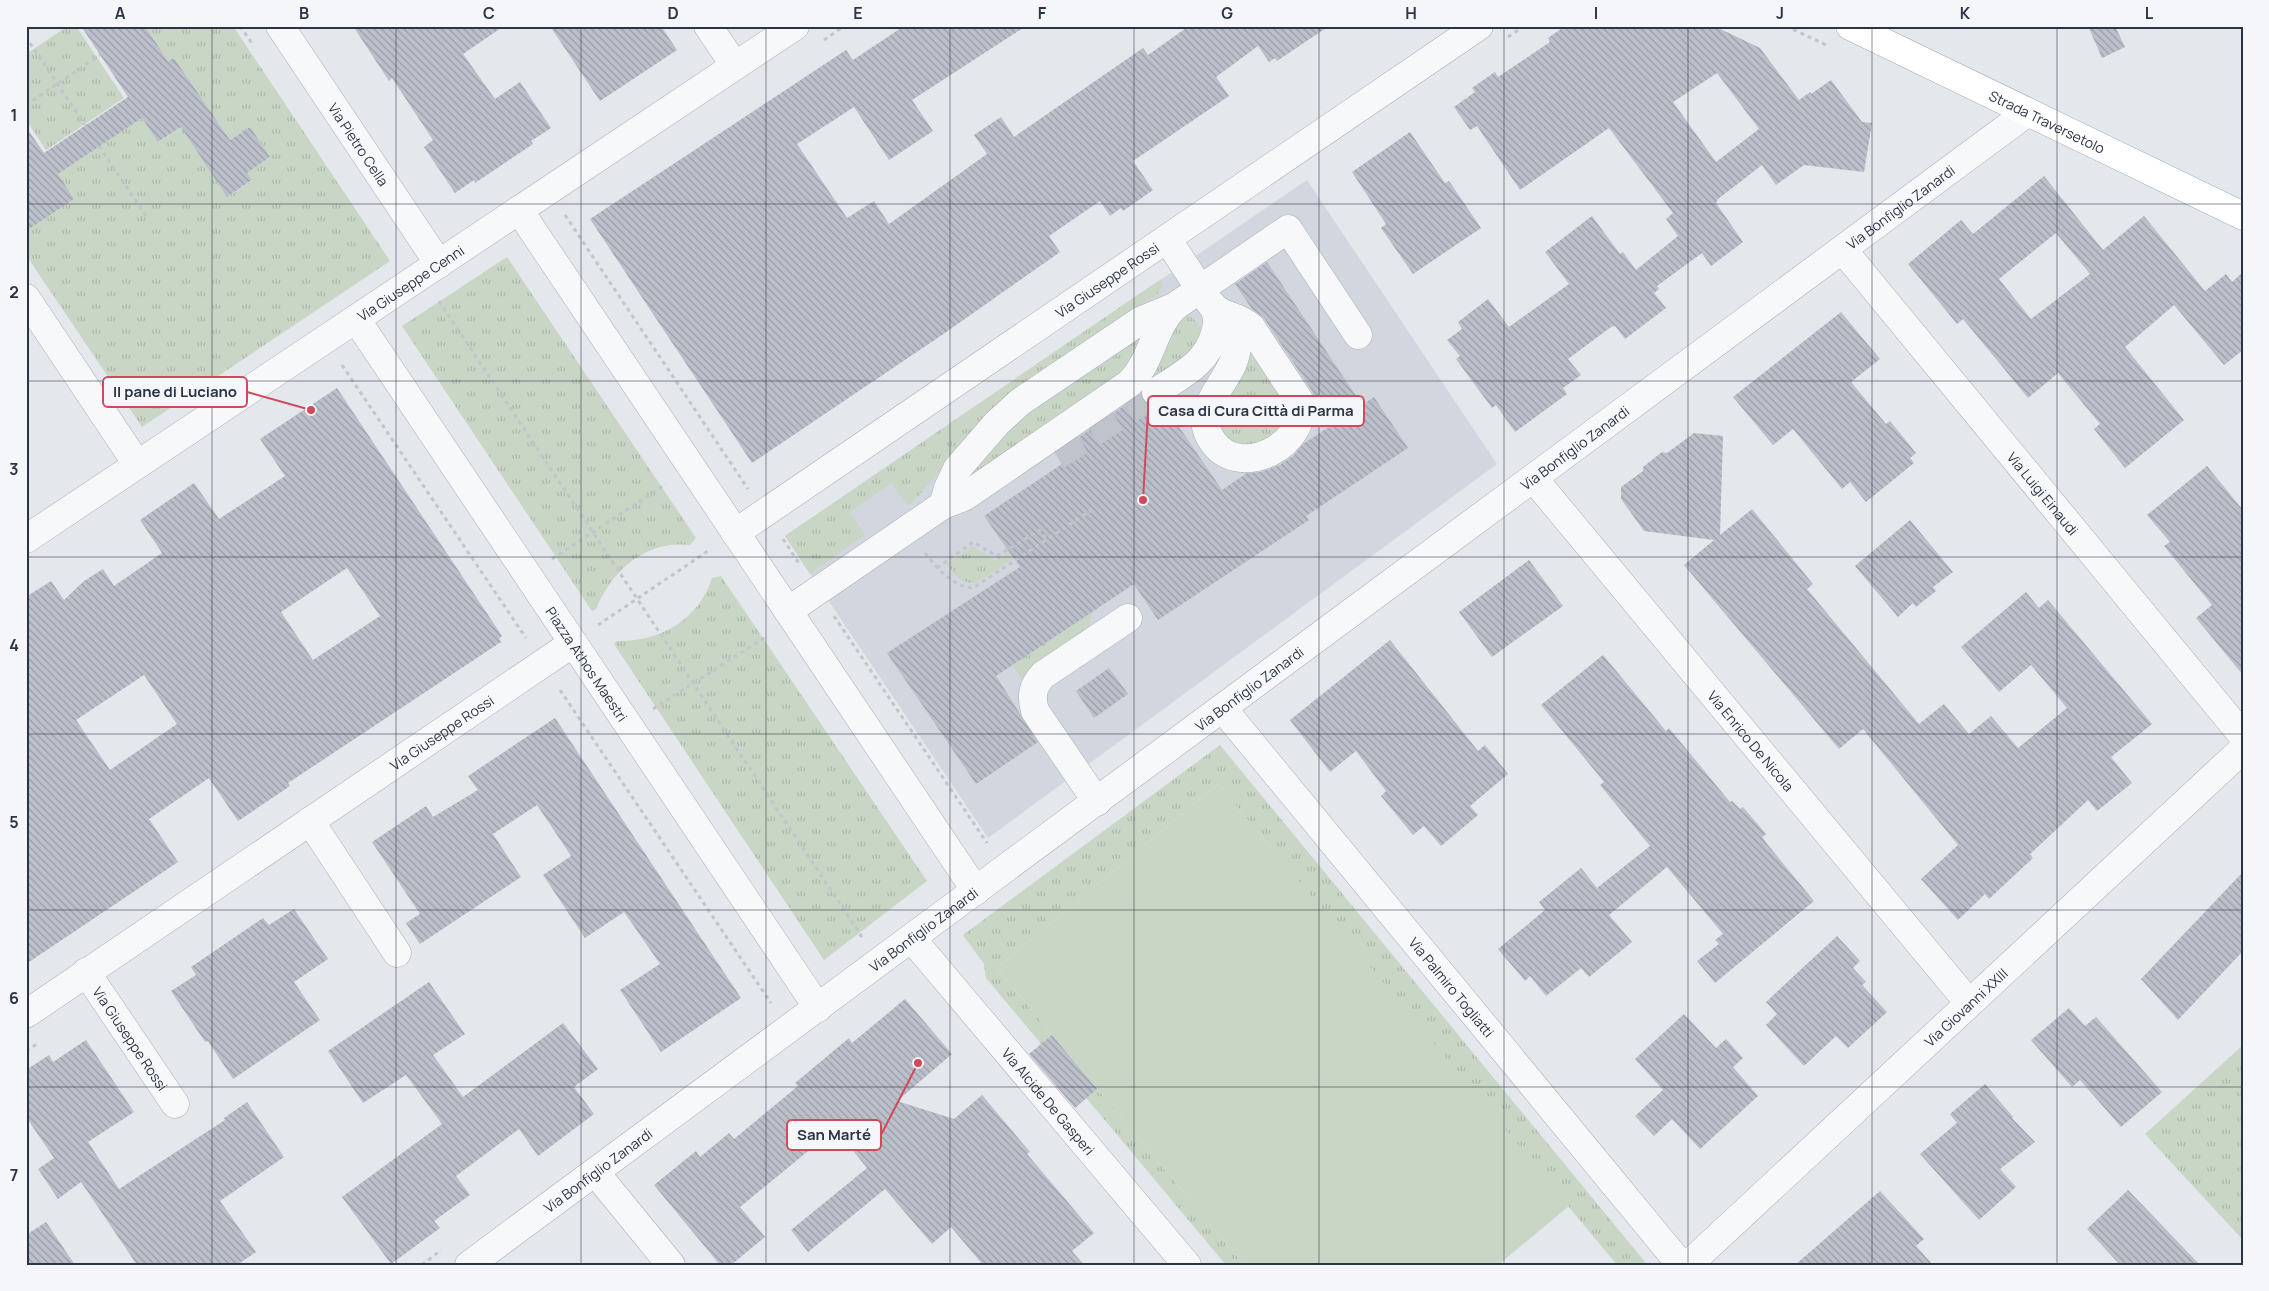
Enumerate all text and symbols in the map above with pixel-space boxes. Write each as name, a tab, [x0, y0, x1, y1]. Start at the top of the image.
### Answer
text: A	[115, 2, 126, 24]
text: B	[299, 2, 309, 24]
text: C	[483, 2, 495, 24]
text: D	[667, 2, 679, 24]
text: E	[853, 2, 863, 24]
text: F	[1038, 2, 1047, 24]
text: G	[1221, 2, 1233, 24]
text: H	[1405, 2, 1417, 24]
text: I	[1594, 2, 1598, 24]
text: J	[1776, 2, 1784, 24]
text: K	[1960, 2, 1971, 24]
text: L	[2145, 2, 2154, 24]
street label: Strada Traversetolo	[1986, 85, 2108, 157]
street label: Via Pietro Cella	[324, 99, 393, 189]
text: 1	[10, 104, 18, 126]
street label: Via Bonfiglio Zanardi	[1842, 160, 1958, 253]
street label: Via Giuseppe Rossi	[1051, 238, 1162, 322]
street label: Via Giuseppe Cenni	[353, 240, 467, 325]
text: 2	[9, 281, 19, 303]
callout: Il pane di Luciano	[103, 377, 247, 407]
text: Il pane di Luciano	[113, 381, 237, 402]
callout: Casa di Cura Città di Parma	[1148, 396, 1364, 426]
text: Casa di Cura Città di Parma	[1158, 400, 1354, 421]
street label: Via Bonfiglio Zanardi	[1516, 401, 1633, 494]
street label: Via Luigi Einaudi	[2003, 448, 2083, 539]
text: 3	[9, 458, 19, 480]
street label: Piazza Athos Maestri	[542, 603, 632, 725]
text: 4	[9, 634, 19, 656]
street label: Via Bonfiglio Zanardi	[1191, 642, 1307, 735]
street label: Via Enrico De Nicola	[1704, 686, 1799, 795]
street label: Via Giuseppe Rossi	[386, 690, 497, 774]
text: 5	[9, 811, 19, 833]
street label: Via Bonfiglio Zanardi	[865, 883, 981, 976]
street label: Via Palmiro Togliatti	[1405, 933, 1499, 1041]
street label: Via Giovanni XXIII	[1920, 963, 2011, 1050]
street label: Via Giuseppe Rossi	[89, 983, 173, 1094]
text: 6	[9, 987, 19, 1009]
street label: Via Alcide De Gasperi	[998, 1043, 1099, 1159]
callout: San Marté	[787, 1120, 881, 1150]
street label: Via Bonfiglio Zanardi	[539, 1123, 656, 1216]
text: San Marté	[797, 1124, 871, 1145]
text: 7	[10, 1164, 18, 1186]

